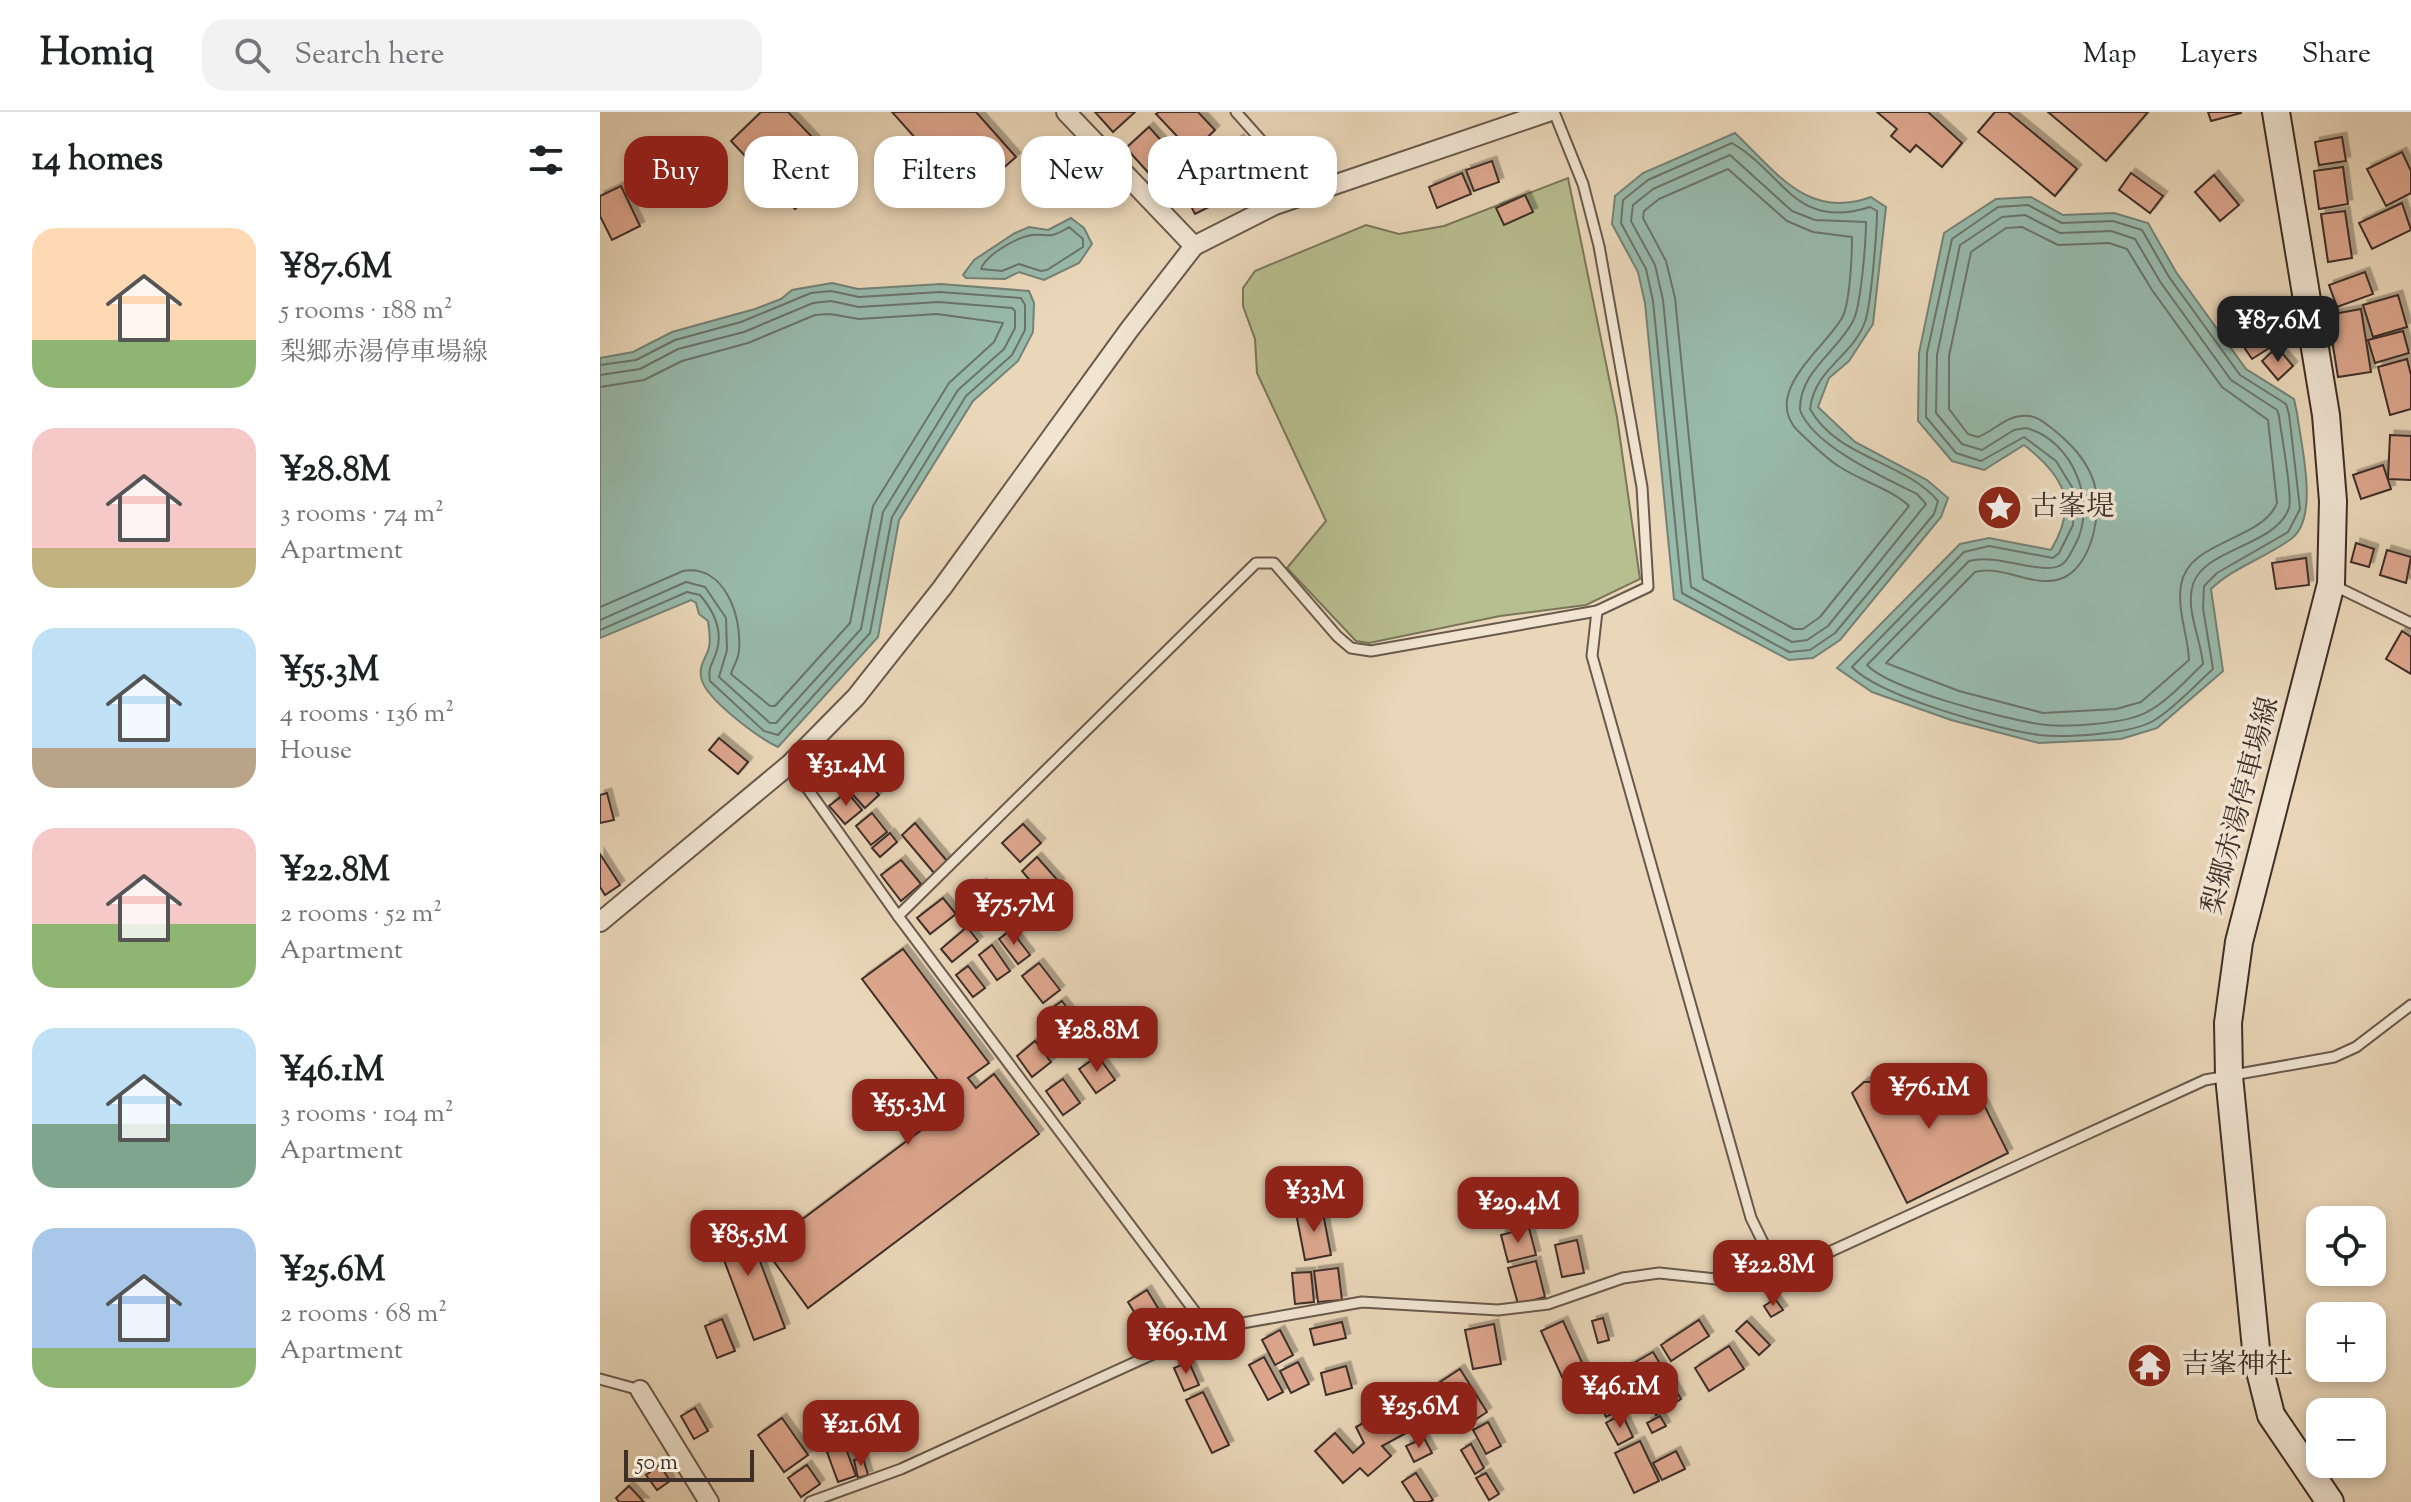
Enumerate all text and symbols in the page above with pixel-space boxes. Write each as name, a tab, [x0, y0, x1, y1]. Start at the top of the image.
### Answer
search box	[202, 19, 762, 91]
text: Homiq	[40, 28, 154, 82]
icon: search	[230, 33, 274, 77]
text: Search here	[294, 34, 445, 77]
text: Map	[2083, 35, 2136, 75]
text: Layers	[2180, 35, 2258, 75]
text: Share	[2302, 35, 2371, 75]
text: 14 homes	[32, 136, 163, 185]
chip: Buy	[624, 136, 728, 208]
chip: Rent	[744, 136, 858, 208]
chip: Filters	[874, 136, 1005, 208]
chip: New	[1021, 136, 1132, 208]
chip: Apartment	[1148, 136, 1337, 208]
icon: filters	[524, 138, 568, 182]
text: ¥87.6M	[280, 244, 392, 293]
icon: home	[96, 260, 192, 356]
text: 5 rooms · 188 m²	[280, 293, 453, 330]
pin: ¥87.6M	[2213, 296, 2343, 364]
text: ¥87.6M	[2235, 303, 2321, 340]
text: 梨郷赤湯停車場線	[280, 335, 488, 372]
text: ¥28.8M	[280, 447, 391, 496]
icon: home	[96, 460, 192, 556]
place icon: 古峯堤	[1975, 484, 2023, 532]
place label: 古峯堤	[2030, 488, 2114, 528]
text: 3 rooms · 74 m²	[280, 496, 444, 533]
text: Apartment	[280, 533, 403, 570]
text: ¥55.3M	[280, 647, 379, 696]
icon: home	[96, 660, 192, 756]
street label: 梨郷赤湯停車場線	[2194, 693, 2290, 919]
text: 4 rooms · 136 m²	[280, 696, 454, 733]
text: House	[280, 733, 352, 770]
pin: ¥31.4M	[781, 740, 911, 808]
text: ¥31.4M	[806, 747, 886, 784]
text: ¥22.8M	[280, 847, 390, 896]
icon: home	[96, 860, 192, 956]
pin: ¥75.7M	[949, 879, 1079, 947]
text: ¥75.7M	[973, 886, 1055, 923]
text: 2 rooms · 52 m²	[280, 896, 442, 933]
text: Apartment	[280, 933, 403, 970]
pin: ¥28.8M	[1032, 1006, 1162, 1074]
text: ¥28.8M	[1055, 1013, 1139, 1050]
text: ¥46.1M	[280, 1047, 384, 1096]
icon: home	[96, 1060, 192, 1156]
pin: ¥76.1M	[1864, 1063, 1994, 1131]
text: ¥76.1M	[1888, 1070, 1970, 1107]
pin: ¥55.3M	[843, 1079, 973, 1147]
text: ¥55.3M	[870, 1086, 946, 1123]
text: 3 rooms · 104 m²	[280, 1096, 454, 1133]
text: Apartment	[280, 1133, 403, 1170]
pin: ¥33M	[1267, 1166, 1361, 1234]
text: ¥33M	[1283, 1173, 1345, 1210]
pin: ¥29.4M	[1453, 1177, 1583, 1245]
text: ¥29.4M	[1476, 1184, 1560, 1221]
map controls	[2306, 1206, 2386, 1478]
button: locate	[2306, 1206, 2386, 1286]
pin: ¥85.5M	[683, 1210, 813, 1278]
text: ¥85.5M	[708, 1217, 788, 1254]
pin: ¥22.8M	[1708, 1240, 1838, 1308]
text: ¥25.6M	[280, 1247, 385, 1296]
text: ¥22.8M	[1731, 1247, 1815, 1284]
icon: home	[96, 1260, 192, 1356]
text: 2 rooms · 68 m²	[280, 1296, 447, 1333]
button: +	[2306, 1302, 2386, 1382]
pin: ¥69.1M	[1121, 1308, 1251, 1376]
text: ¥69.1M	[1145, 1315, 1227, 1352]
text: Apartment	[280, 1333, 403, 1370]
temple icon: 吉峯神社	[2126, 1342, 2174, 1390]
place label: 吉峯神社	[2181, 1346, 2293, 1386]
pin: ¥46.1M	[1555, 1362, 1685, 1430]
text: ¥46.1M	[1580, 1369, 1660, 1406]
pin: ¥25.6M	[1354, 1382, 1484, 1450]
text: ¥25.6M	[1379, 1389, 1459, 1426]
button: −	[2306, 1398, 2386, 1478]
pin: ¥21.6M	[796, 1400, 926, 1468]
text: ¥21.6M	[821, 1407, 901, 1444]
scale bar	[624, 1446, 754, 1482]
text: 50 m	[636, 1448, 678, 1480]

